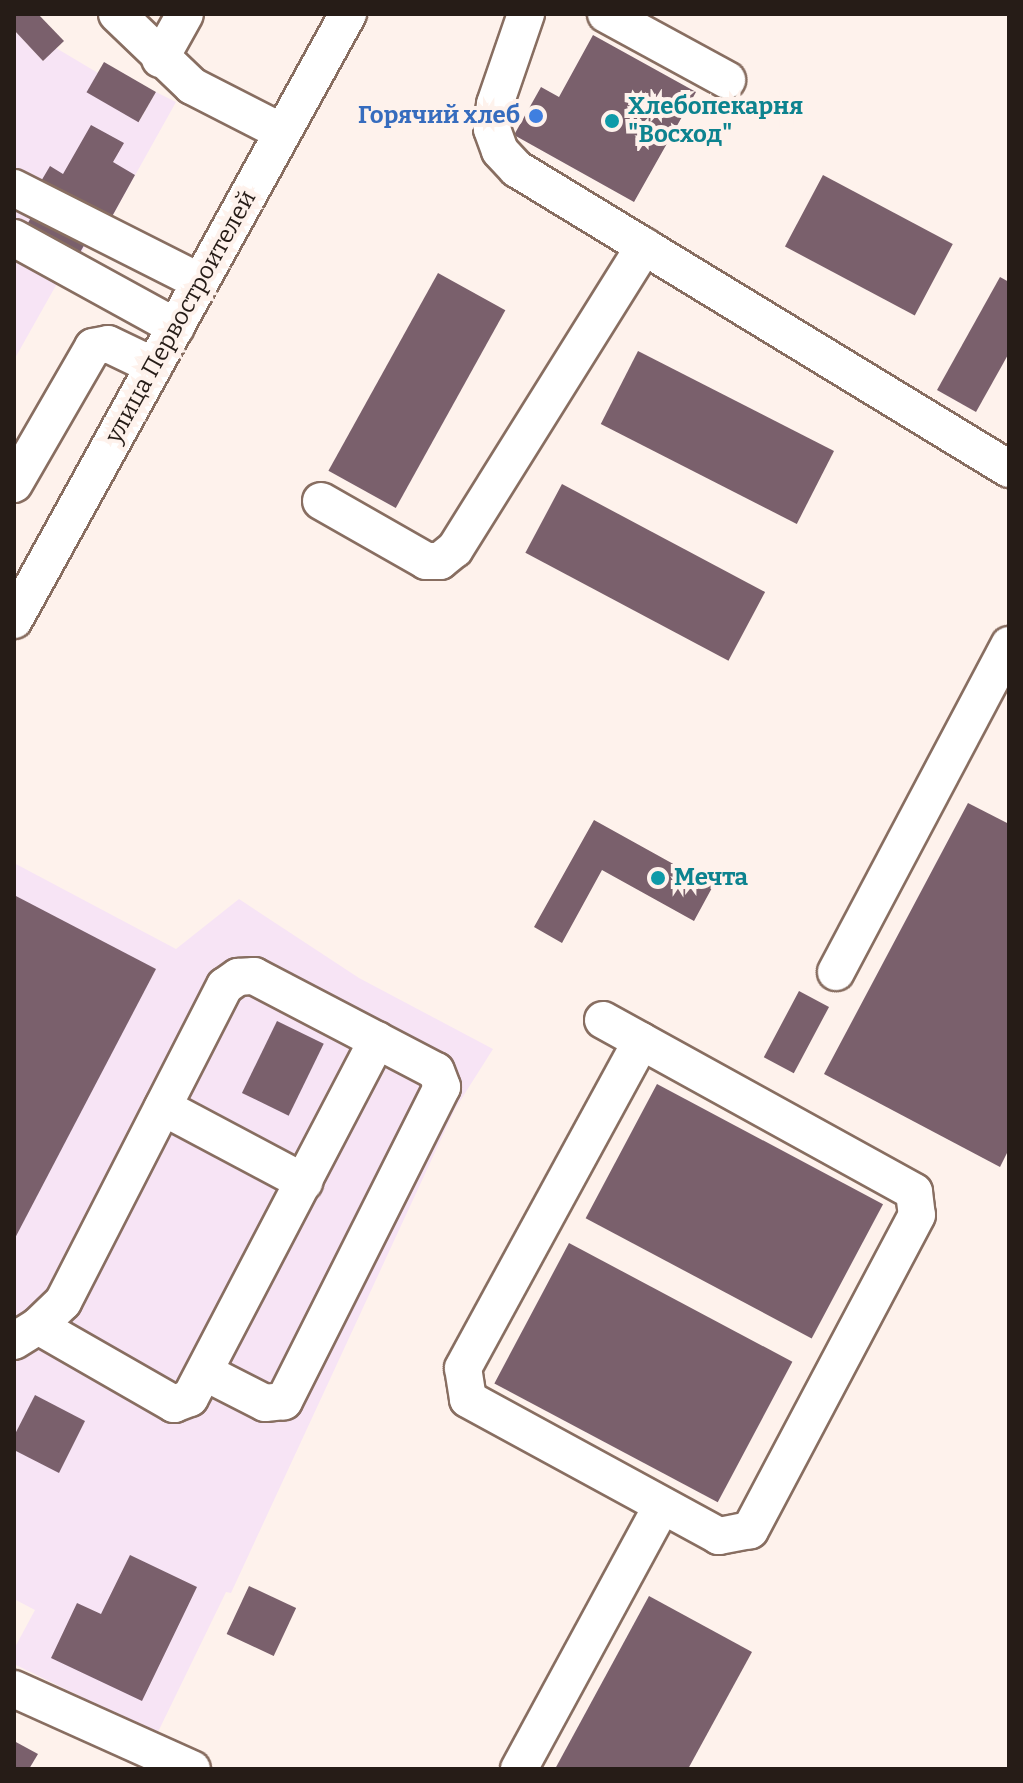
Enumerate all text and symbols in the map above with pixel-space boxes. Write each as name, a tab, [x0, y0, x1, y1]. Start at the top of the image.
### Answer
place label: Хлебопекарня "Восход"	[628, 93, 803, 149]
place label: Горячий хлеб	[358, 102, 520, 130]
marker: Горячий хлеб	[527, 107, 545, 125]
marker: Хлебопекарня "Восход"	[603, 112, 621, 130]
street label: улица Первостроителей	[99, 186, 263, 448]
place label: Мечта	[674, 864, 748, 892]
marker: Мечта	[649, 869, 667, 887]

